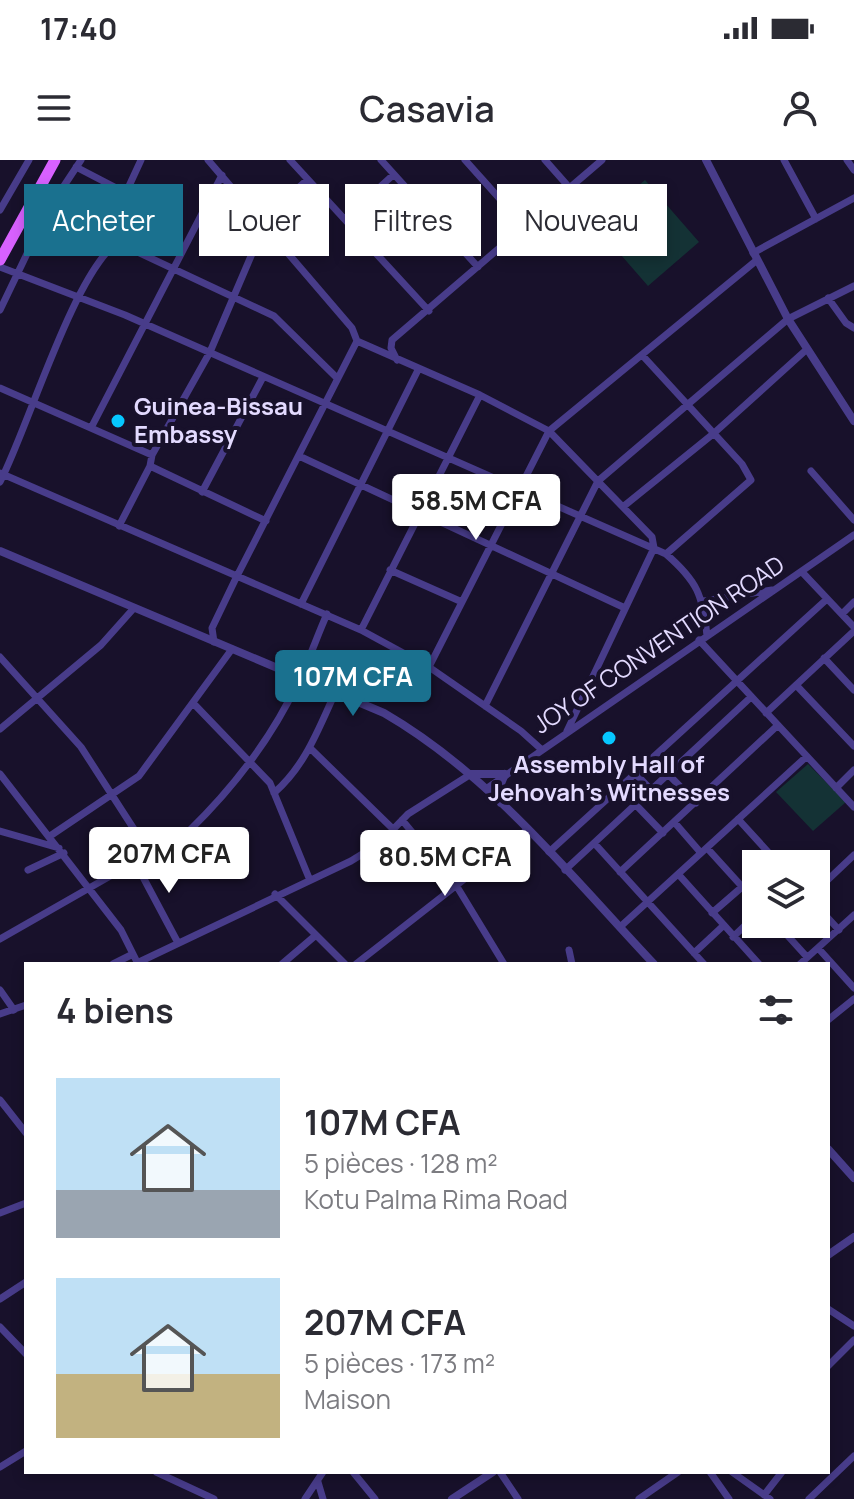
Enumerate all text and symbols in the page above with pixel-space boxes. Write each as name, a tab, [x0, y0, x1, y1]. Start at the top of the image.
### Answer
text: 17:40	[40, 8, 117, 49]
text: Casavia	[359, 84, 495, 133]
icon: menu	[32, 86, 76, 130]
icon: person	[778, 86, 822, 130]
chip: Acheter	[24, 184, 183, 256]
chip: Louer	[199, 184, 329, 256]
chip: Filtres	[345, 184, 481, 256]
chip: Nouveau	[497, 184, 667, 256]
place label: Guinea-Bissau Embassy	[134, 389, 303, 450]
marker: Guinea-Bissau Embassy	[109, 412, 127, 430]
pin: 58.5M CFA	[384, 474, 568, 542]
text: 58.5M CFA	[410, 482, 542, 518]
street label: JOY OF CONVENTION ROAD	[526, 547, 790, 740]
pin: 107M CFA	[270, 650, 436, 718]
text: 107M CFA	[293, 658, 413, 694]
marker: Assembly Hall of Jehovah's Witnesses	[600, 729, 618, 747]
place label: Assembly Hall of Jehovah's Witnesses	[488, 747, 730, 808]
pin: 207M CFA	[86, 827, 252, 895]
pin: 80.5M CFA	[353, 830, 537, 898]
text: 207M CFA	[107, 835, 231, 871]
text: 80.5M CFA	[378, 838, 512, 874]
map controls	[742, 850, 830, 938]
button: layers	[742, 850, 830, 938]
text: 4 biens	[56, 987, 174, 1033]
icon: filters	[754, 988, 798, 1032]
text: 107M CFA	[304, 1099, 461, 1145]
icon: home	[120, 1110, 216, 1206]
text: 5 pièces · 128 m²	[304, 1145, 498, 1181]
text: Kotu Palma Rima Road	[304, 1181, 568, 1217]
text: 207M CFA	[304, 1299, 466, 1345]
icon: home	[120, 1310, 216, 1406]
text: 5 pièces · 173 m²	[304, 1345, 495, 1381]
text: Maison	[304, 1381, 391, 1417]

